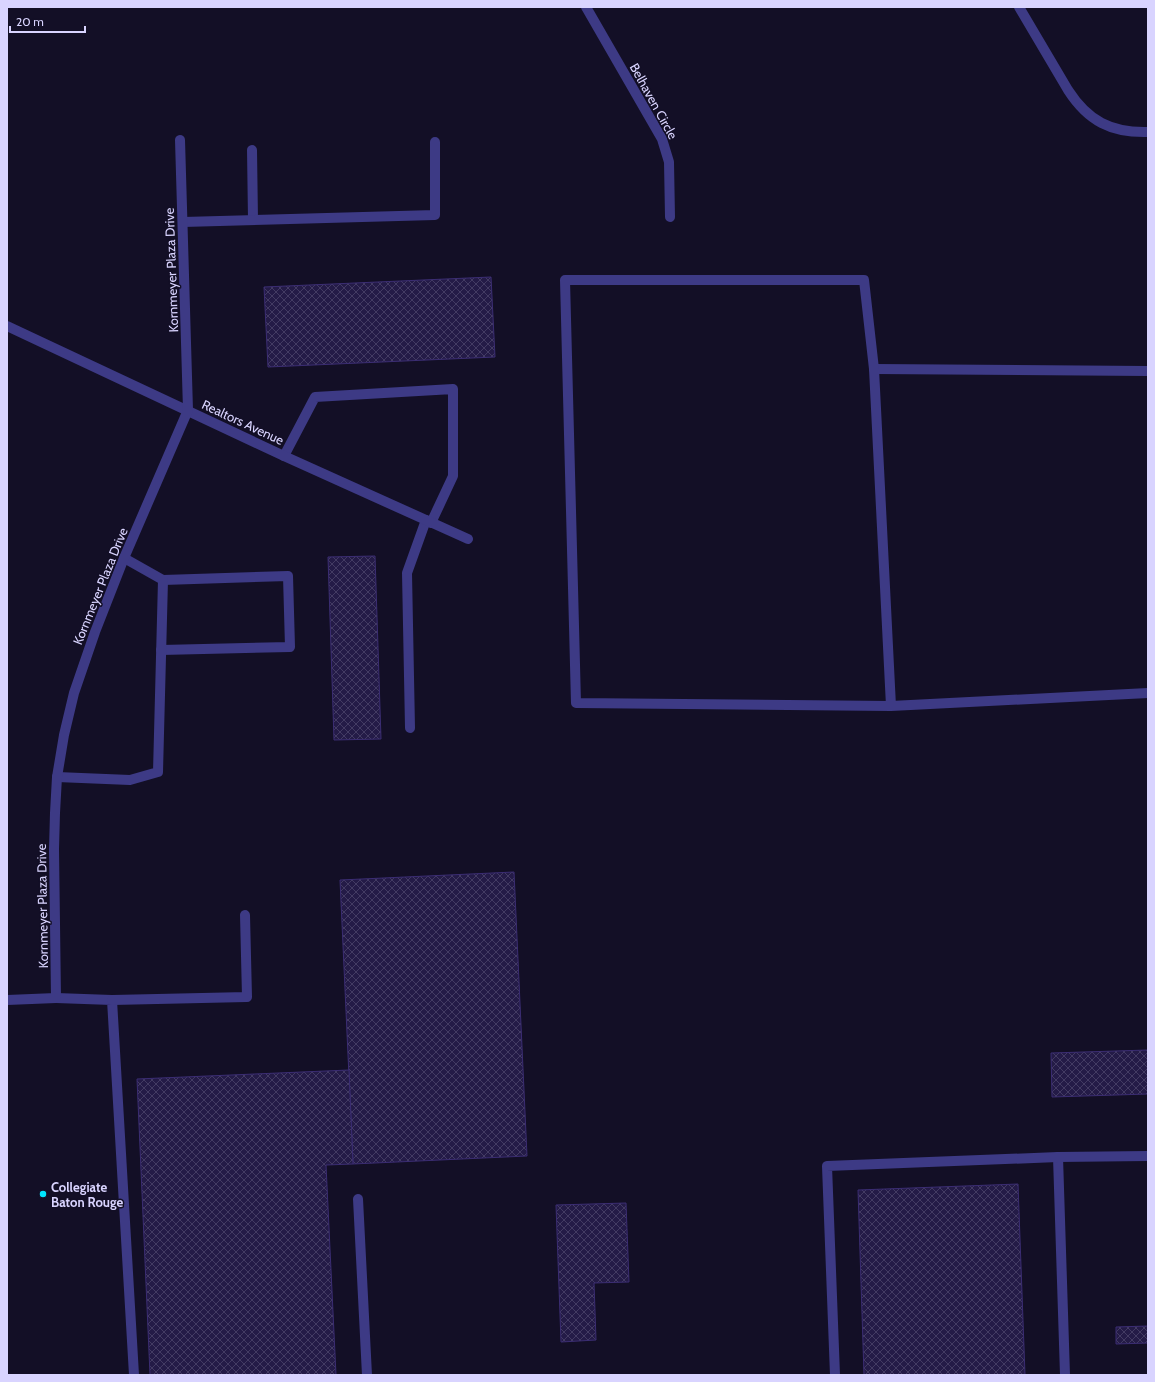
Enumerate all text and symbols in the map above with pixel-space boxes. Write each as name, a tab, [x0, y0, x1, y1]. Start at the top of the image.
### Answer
scale bar	[10, 8, 85, 34]
text: 20 m	[16, 14, 44, 29]
street label: Belhaven Circle	[627, 60, 682, 142]
street label: Kornmeyer Plaza Drive	[161, 207, 181, 333]
street label: Realtors Avenue	[199, 396, 287, 448]
street label: Kornmeyer Plaza Drive	[69, 525, 131, 647]
street label: Kornmeyer Plaza Drive	[33, 843, 51, 968]
place label: Collegiate Baton Rouge	[51, 1179, 123, 1210]
marker: Collegiate Baton Rouge	[38, 1189, 48, 1199]

